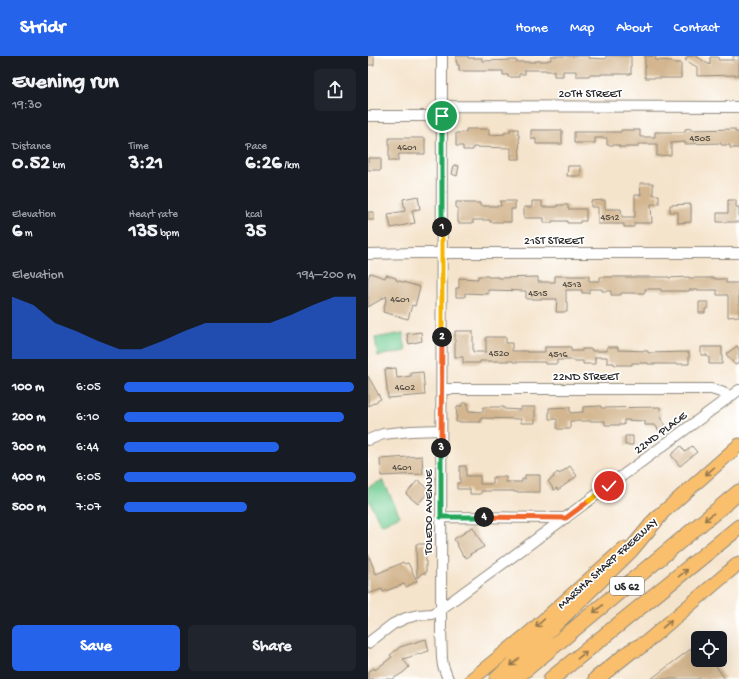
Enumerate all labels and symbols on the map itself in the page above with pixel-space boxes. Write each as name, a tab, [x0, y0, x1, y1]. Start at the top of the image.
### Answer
street label: 20TH STREET	[558, 88, 623, 102]
pin	[425, 99, 459, 133]
house number: 4505	[690, 133, 710, 145]
house number: 4601	[397, 142, 417, 154]
house number: 4512	[601, 212, 620, 224]
pin: 1	[432, 217, 452, 237]
street label: 21ST STREET	[524, 235, 585, 249]
house number: 4513	[562, 279, 582, 291]
house number: 4515	[528, 288, 548, 300]
house number: 4601	[390, 294, 410, 306]
pin: 2	[432, 327, 452, 347]
house number: 4520	[489, 348, 510, 360]
house number: 4516	[548, 349, 568, 361]
street label: 22ND STREET	[553, 371, 621, 385]
house number: 4602	[395, 382, 415, 394]
street label: 22ND PLACE	[632, 409, 691, 458]
pin: 3	[431, 438, 451, 458]
house number: 4601	[392, 462, 412, 474]
one-way arrow	[705, 466, 715, 476]
street label: TOLEDO AVENUE	[423, 469, 437, 556]
pin	[592, 469, 626, 503]
pin: 4	[474, 507, 494, 527]
one-way arrow	[704, 513, 714, 522]
street label: MARSHA SHARP FREEWAY	[556, 516, 661, 613]
one-way arrow	[677, 568, 688, 577]
road number: US 62	[610, 577, 644, 595]
one-way arrow	[593, 605, 604, 614]
one-way arrow	[535, 618, 545, 627]
one-way arrow	[662, 620, 672, 629]
one-way arrow	[576, 650, 587, 659]
one-way arrow	[510, 657, 520, 667]

